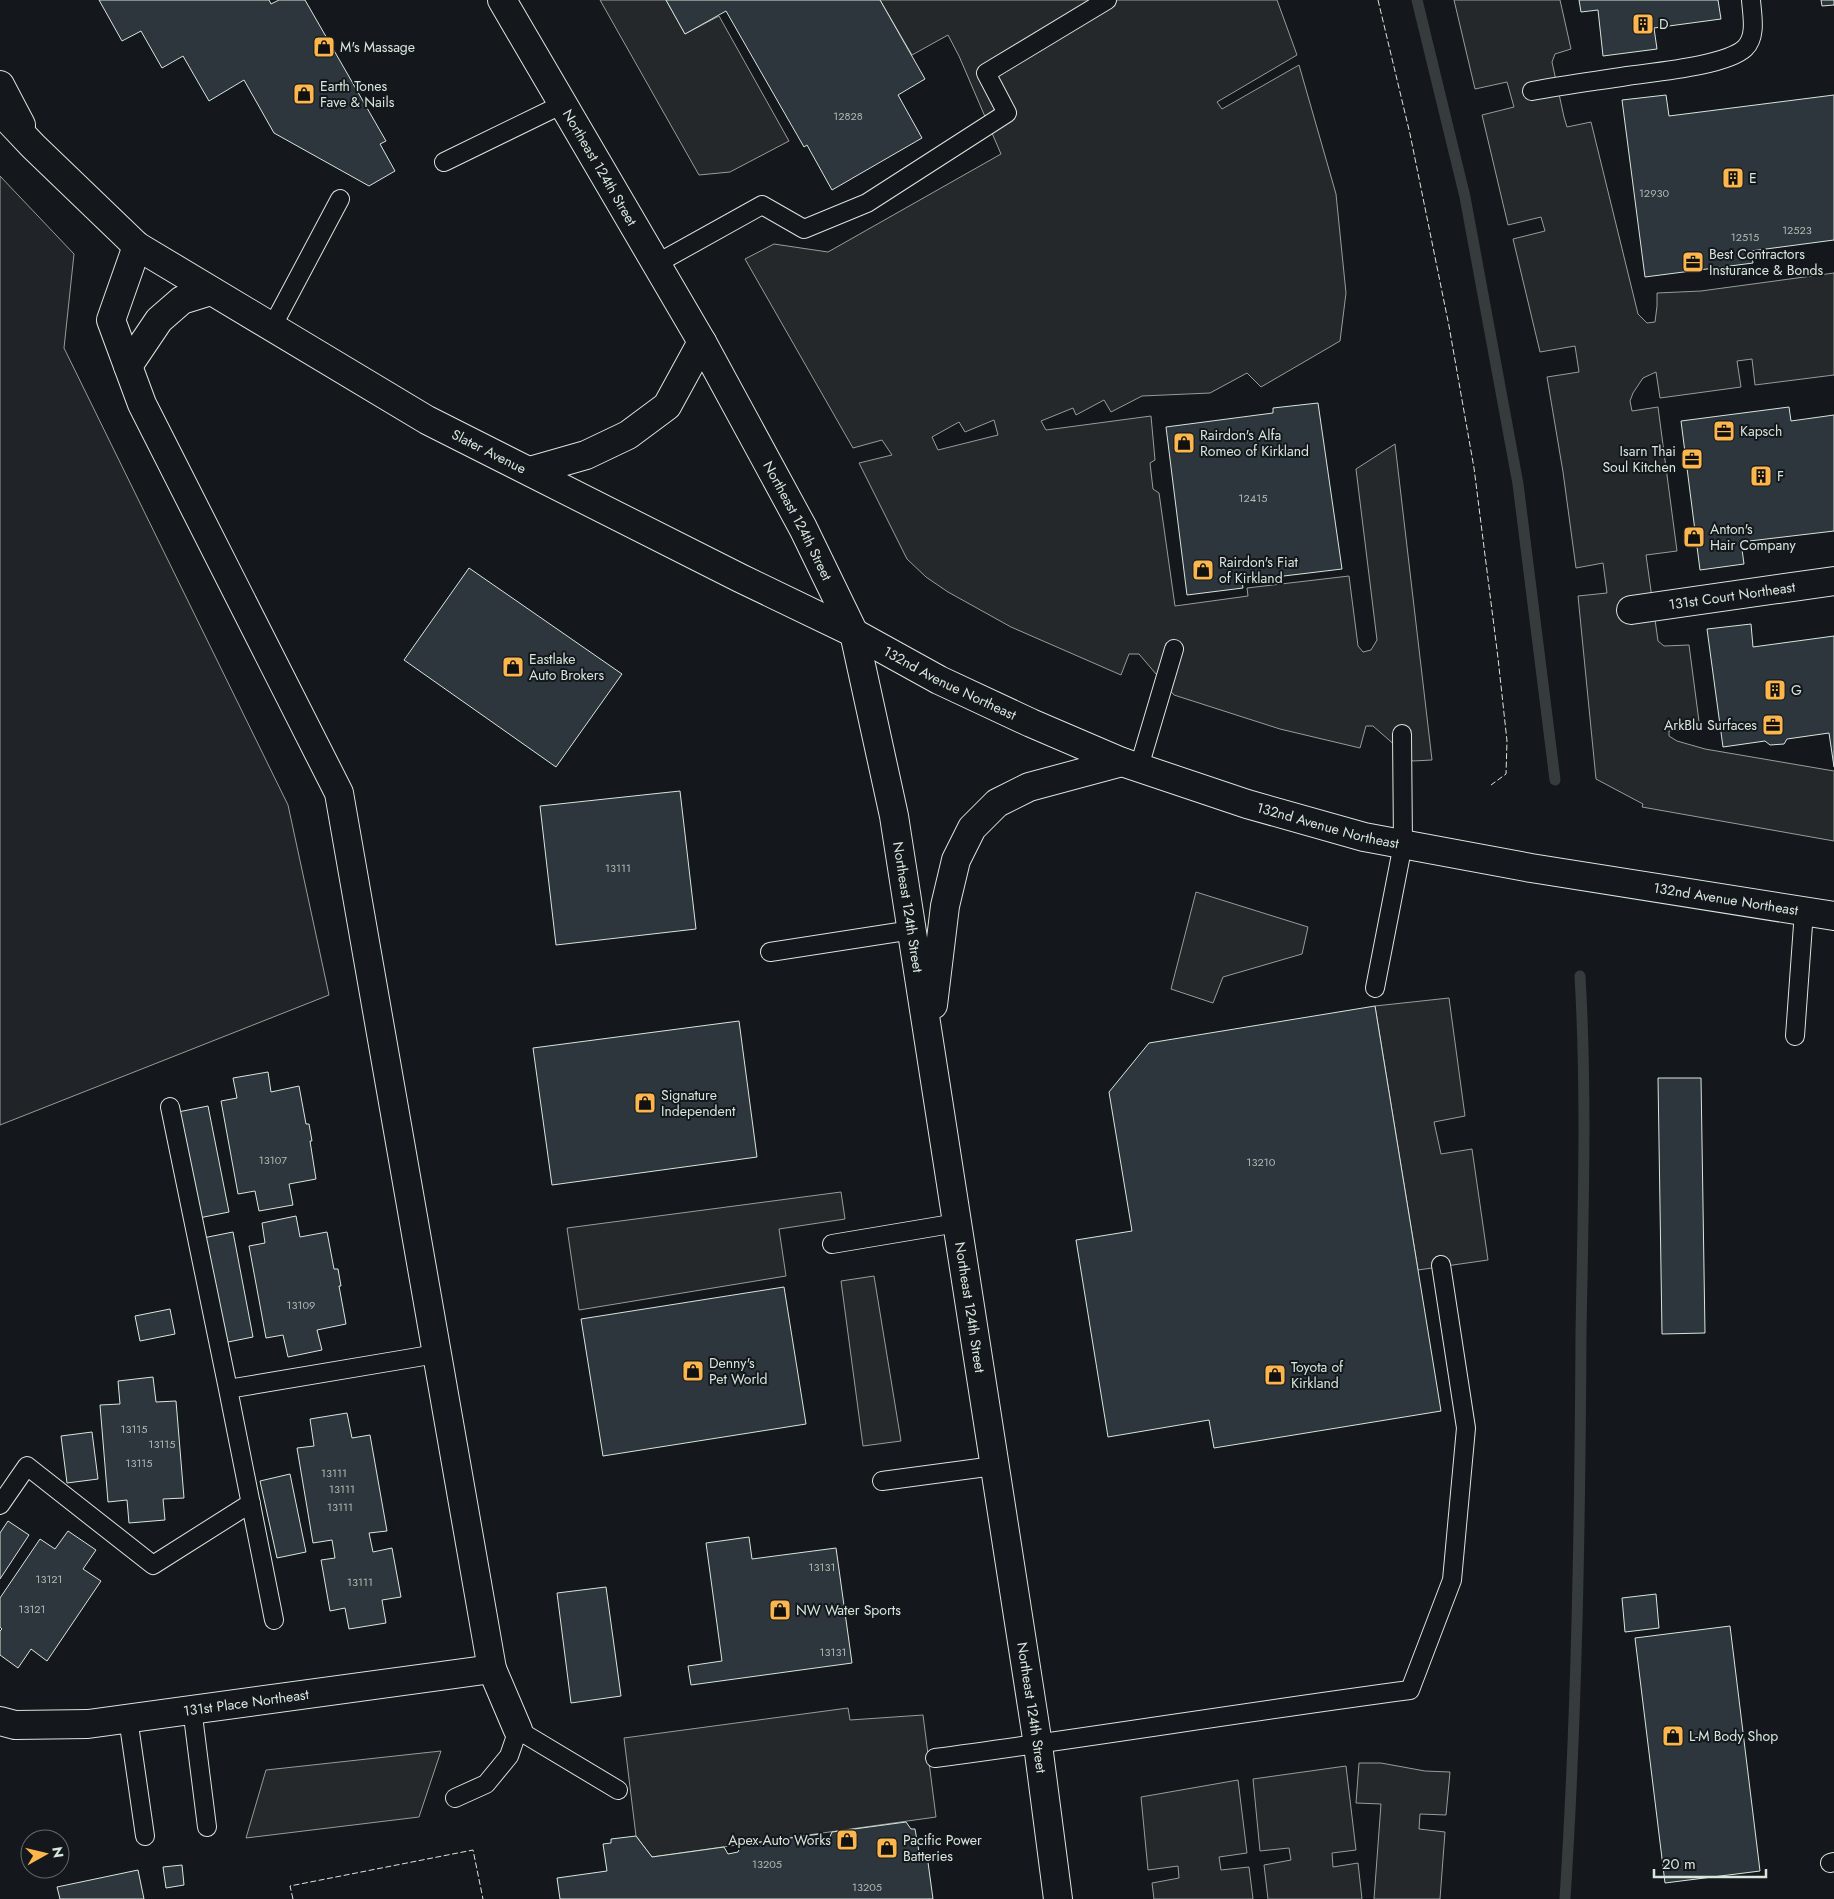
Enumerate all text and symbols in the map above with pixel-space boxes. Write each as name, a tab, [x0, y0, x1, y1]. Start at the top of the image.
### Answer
building icon: D	[1631, 12, 1655, 36]
place label: D	[1659, 14, 1669, 34]
shop icon: M's Massage	[312, 35, 336, 59]
place label: M's Massage	[340, 37, 415, 57]
place label: Earth Tones Fave & Nails	[320, 76, 395, 112]
shop icon: Earth Tones Fave & Nails	[292, 82, 316, 106]
street label: Northeast 124th Street	[558, 105, 642, 230]
house number: 12828	[833, 108, 863, 124]
building icon: E	[1721, 166, 1745, 190]
place label: E	[1749, 168, 1757, 188]
house number: 12930	[1639, 185, 1669, 201]
house number: 12523	[1782, 222, 1812, 238]
house number: 12515	[1731, 229, 1759, 245]
place label: Best Contractors Insturance & Bonds	[1709, 244, 1824, 280]
office icon: Best Contractors Insturance & Bonds	[1681, 250, 1705, 274]
office icon: Kapsch	[1712, 419, 1736, 443]
place label: Kapsch	[1740, 421, 1782, 441]
street label: Slater Avenue	[448, 424, 530, 478]
place label: Rairdon's Alfa Romeo of Kirkland	[1200, 425, 1309, 461]
shop icon: Rairdon's Alfa Romeo of Kirkland	[1172, 431, 1196, 455]
place label: Isarn Thai Soul Kitchen	[1602, 441, 1676, 477]
office icon: Isarn Thai Soul Kitchen	[1680, 447, 1704, 471]
street label: Northeast 124th Street	[758, 457, 837, 584]
building icon: F	[1749, 464, 1773, 488]
place label: F	[1777, 466, 1784, 486]
house number: 12415	[1239, 490, 1267, 506]
place label: Anton's Hair Company	[1710, 519, 1797, 555]
shop icon: Anton's Hair Company	[1682, 525, 1706, 549]
place label: Rairdon's Fiat of Kirkland	[1219, 552, 1298, 588]
shop icon: Rairdon's Fiat of Kirkland	[1191, 558, 1215, 582]
street label: 131st Court Northeast	[1667, 577, 1797, 614]
street label: 132nd Avenue Northeast	[880, 641, 1020, 725]
place label: Eastlake Auto Brokers	[529, 649, 605, 685]
shop icon: Eastlake Auto Brokers	[501, 655, 525, 679]
building icon: G	[1763, 678, 1787, 702]
place label: G	[1791, 680, 1802, 700]
office icon: ArkBlu Surfaces	[1761, 713, 1785, 737]
place label: ArkBlu Surfaces	[1664, 715, 1757, 735]
street label: 132nd Avenue Northeast	[1254, 797, 1401, 853]
street label: Northeast 124th Street	[888, 840, 928, 974]
house number: 13111	[605, 860, 631, 876]
street label: 132nd Avenue Northeast	[1652, 878, 1800, 920]
place label: Signature Independent	[661, 1085, 736, 1121]
shop icon: Signature Independent	[633, 1091, 657, 1115]
house number: 13107	[259, 1152, 287, 1168]
house number: 13210	[1247, 1154, 1276, 1170]
street label: Northeast 124th Street	[950, 1240, 990, 1375]
house number: 13109	[287, 1297, 315, 1313]
place label: Denny's Pet World	[709, 1353, 767, 1389]
place label: Toyota of Kirkland	[1291, 1357, 1344, 1393]
shop icon: Denny's Pet World	[681, 1359, 705, 1383]
shop icon: Toyota of Kirkland	[1263, 1363, 1287, 1387]
house number: 13115	[120, 1421, 148, 1437]
house number: 13115	[148, 1436, 176, 1452]
house number: 13115	[125, 1455, 153, 1471]
house number: 13111	[321, 1465, 347, 1481]
house number: 13111	[329, 1481, 355, 1497]
house number: 13111	[327, 1499, 353, 1515]
house number: 13131	[809, 1559, 835, 1575]
house number: 13121	[35, 1571, 63, 1587]
house number: 13111	[347, 1574, 373, 1590]
shop icon: NW Water Sports	[768, 1598, 792, 1622]
place label: NW Water Sports	[796, 1600, 901, 1620]
house number: 13121	[18, 1601, 46, 1617]
street label: Northeast 124th Street	[1012, 1641, 1052, 1775]
house number: 13131	[820, 1644, 846, 1660]
street label: 131st Place Northeast	[182, 1684, 311, 1721]
shop icon: L-M Body Shop	[1661, 1724, 1685, 1748]
place label: L-M Body Shop	[1689, 1726, 1778, 1746]
shop icon: Apex Auto Works	[835, 1828, 859, 1852]
north arrow	[20, 1829, 70, 1879]
place label: Apex Auto Works	[728, 1830, 831, 1850]
place label: Pacific Power Batteries	[903, 1830, 982, 1866]
shop icon: Pacific Power Batteries	[875, 1836, 899, 1860]
text: N	[47, 1845, 69, 1859]
scale bar	[1654, 1846, 1766, 1878]
text: 20 m	[1662, 1853, 1696, 1875]
house number: 13205	[752, 1856, 782, 1872]
house number: 13205	[852, 1879, 882, 1895]

